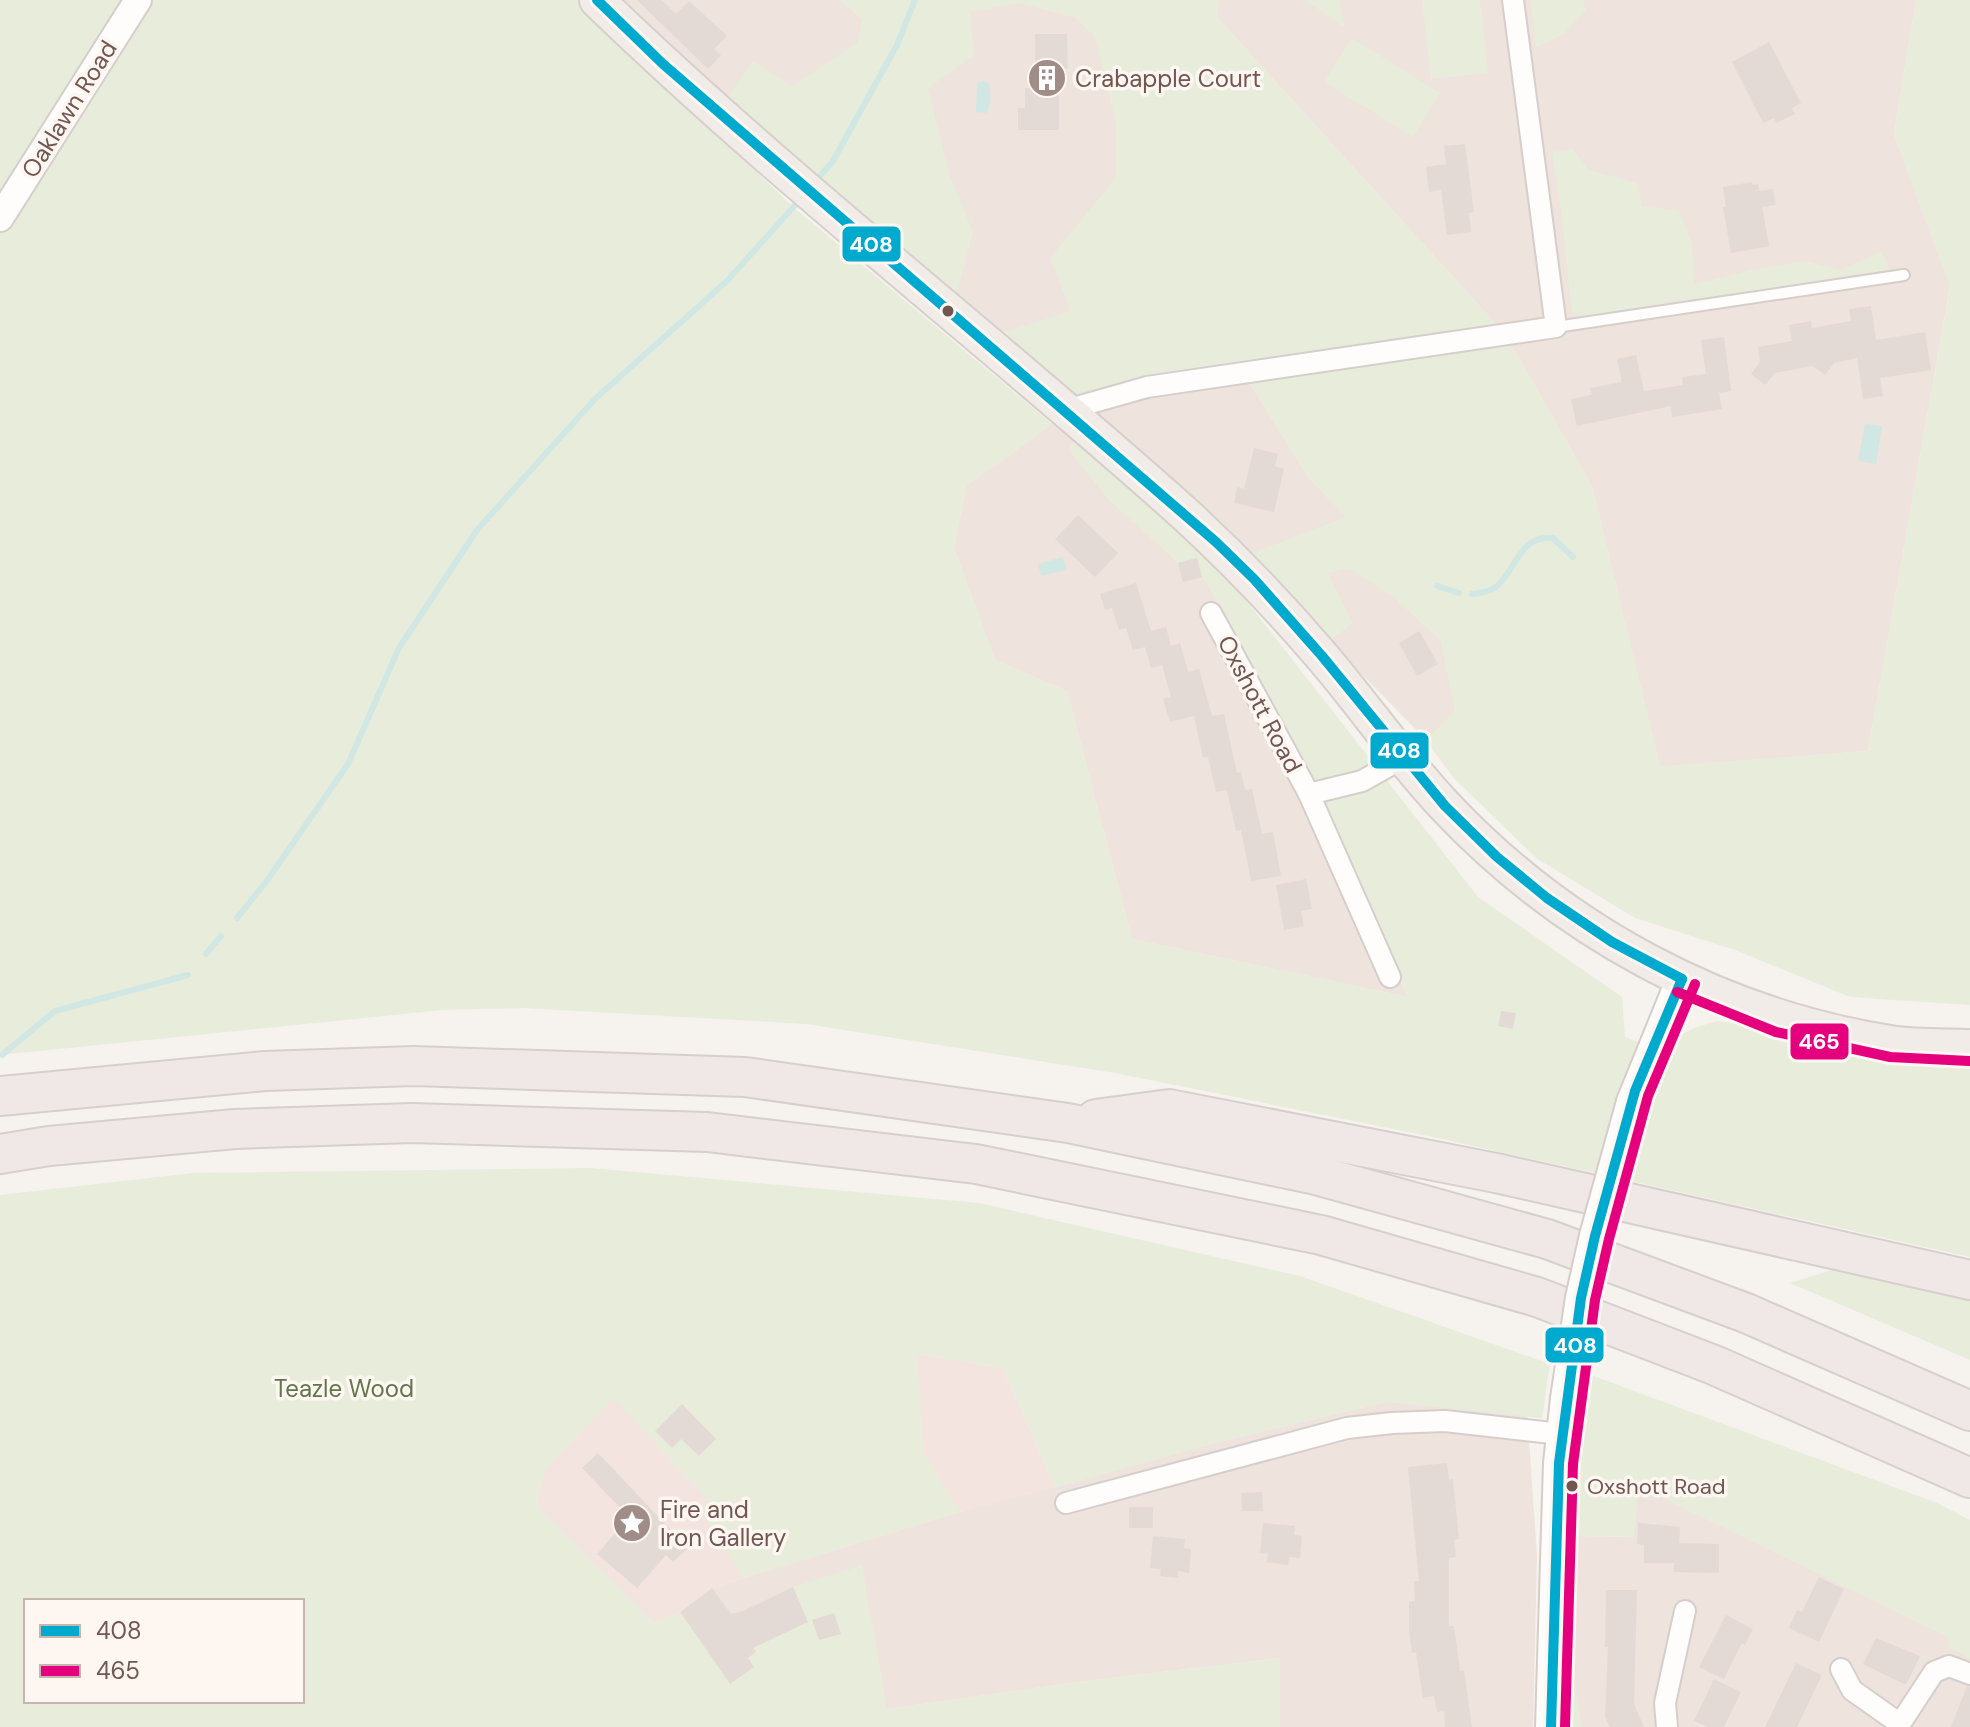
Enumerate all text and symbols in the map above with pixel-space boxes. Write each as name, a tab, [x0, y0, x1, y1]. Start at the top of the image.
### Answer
street label: Oaklawn Road	[14, 35, 124, 183]
building icon: Crabapple Court	[1026, 57, 1068, 99]
place label: Crabapple Court	[1075, 63, 1261, 94]
line badge: 408	[841, 225, 902, 263]
text: 408	[849, 230, 893, 259]
unlabelled marker	[940, 303, 956, 319]
street label: Oxshott Road	[1211, 630, 1309, 778]
line badge: 408	[1369, 731, 1430, 770]
text: 408	[1377, 736, 1421, 765]
line badge: 465	[1789, 1022, 1850, 1061]
text: 465	[1798, 1027, 1840, 1056]
line badge: 408	[1544, 1326, 1605, 1364]
text: 408	[1553, 1331, 1597, 1360]
park label: Teazle Wood	[274, 1373, 414, 1404]
place label: Oxshott Road	[1587, 1472, 1726, 1501]
marker: Oxshott Road	[1564, 1478, 1580, 1494]
place label: Fire and Iron Gallery	[660, 1494, 786, 1553]
place icon: Fire and Iron Gallery	[611, 1502, 653, 1544]
legend	[24, 1599, 304, 1703]
text: 408	[96, 1615, 142, 1646]
text: 465	[96, 1655, 140, 1686]

